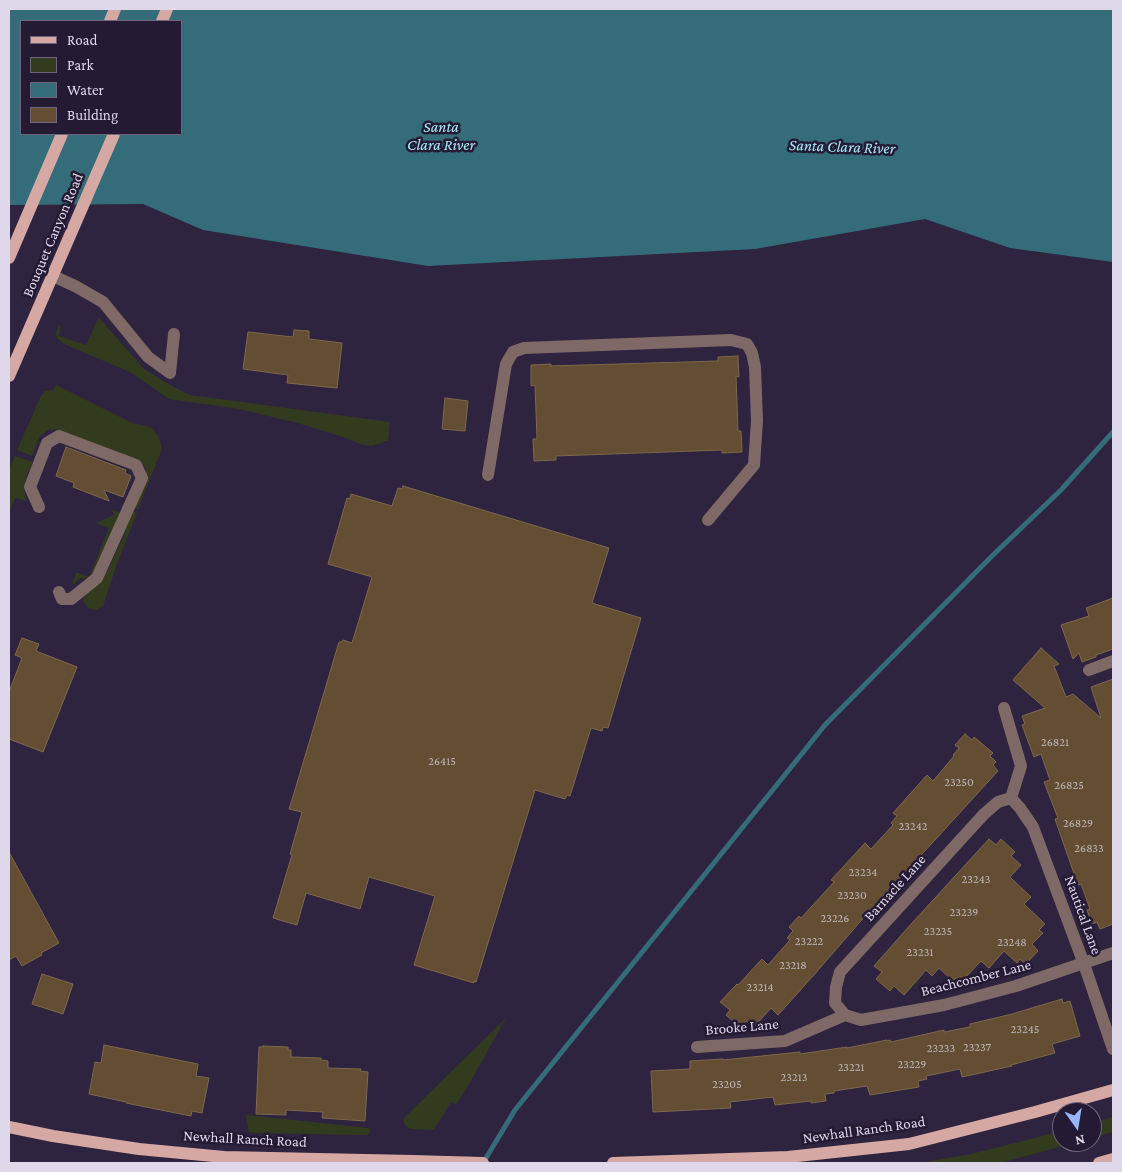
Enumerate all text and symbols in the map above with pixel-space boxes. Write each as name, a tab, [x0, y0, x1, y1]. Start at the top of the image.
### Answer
legend	[20, 20, 182, 135]
text: Road	[67, 32, 97, 48]
text: Park	[67, 57, 94, 73]
text: Water	[67, 82, 104, 98]
text: Building	[67, 107, 118, 123]
water label: Santa Clara River	[407, 117, 475, 155]
water label: Santa Clara River	[789, 136, 895, 158]
street label: Bouquet Canyon Road	[19, 170, 87, 300]
house number: 26821	[1041, 735, 1069, 749]
house number: 26415	[428, 754, 456, 768]
house number: 23250	[944, 775, 974, 789]
house number: 26825	[1054, 778, 1084, 792]
house number: 26829	[1063, 816, 1093, 830]
house number: 23242	[899, 819, 927, 833]
house number: 26833	[1074, 841, 1104, 855]
street label: Barnacle Lane	[860, 851, 930, 925]
house number: 23234	[849, 865, 877, 879]
house number: 23243	[962, 872, 990, 886]
street label: Nautical Lane	[1060, 873, 1106, 957]
house number: 23230	[837, 888, 867, 902]
house number: 23239	[950, 905, 978, 919]
house number: 23226	[821, 911, 849, 925]
house number: 23235	[924, 924, 952, 938]
house number: 23222	[795, 934, 823, 948]
house number: 23248	[997, 935, 1027, 949]
house number: 23231	[907, 945, 933, 959]
street label: Beachcomber Lane	[919, 956, 1033, 1000]
house number: 23218	[779, 958, 807, 972]
house number: 23214	[746, 980, 774, 994]
street label: Brooke Lane	[705, 1015, 779, 1039]
house number: 23245	[1011, 1022, 1039, 1036]
house number: 23237	[963, 1040, 991, 1054]
house number: 23233	[927, 1041, 955, 1055]
house number: 23229	[898, 1057, 926, 1071]
house number: 23221	[838, 1060, 864, 1074]
house number: 23213	[781, 1070, 807, 1084]
house number: 23205	[712, 1077, 742, 1091]
north arrow	[1052, 1102, 1102, 1152]
street label: Newhall Ranch Road	[802, 1112, 926, 1148]
street label: Newhall Ranch Road	[183, 1127, 307, 1151]
text: N	[1074, 1132, 1087, 1150]

